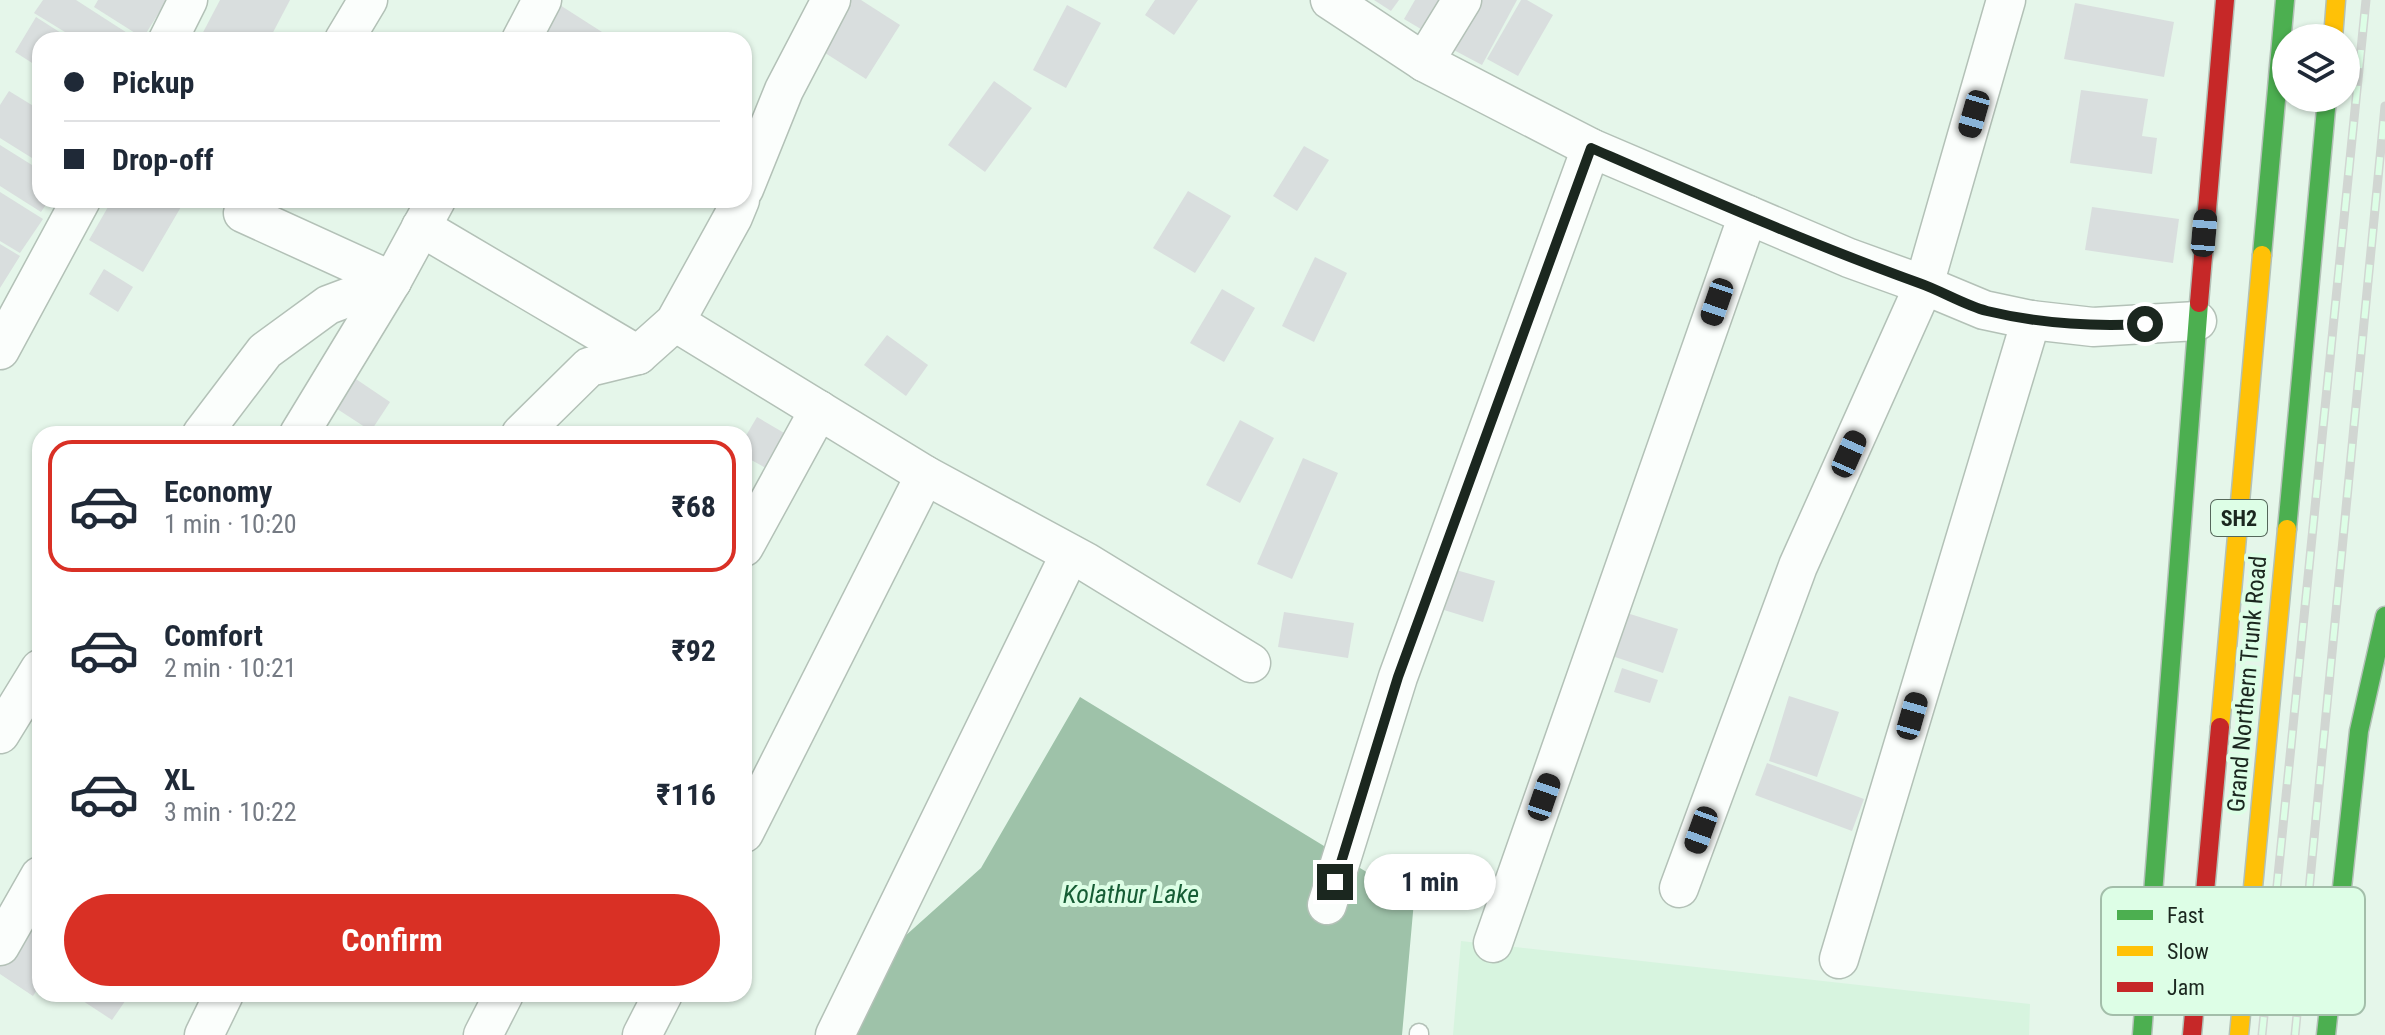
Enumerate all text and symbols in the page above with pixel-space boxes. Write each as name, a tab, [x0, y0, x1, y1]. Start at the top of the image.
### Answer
map controls	[2272, 24, 2360, 112]
button: layers	[2272, 24, 2360, 112]
text: Pickup	[112, 65, 194, 100]
car	[1956, 88, 1992, 140]
text: Drop-off	[112, 142, 214, 177]
car	[2190, 208, 2218, 258]
car	[1698, 275, 1736, 329]
route start	[2127, 306, 2163, 342]
car	[1828, 427, 1870, 481]
icon: car	[68, 470, 140, 542]
text: Economy	[164, 474, 272, 509]
text: ₹68	[671, 489, 716, 524]
road number: SH2	[2211, 500, 2267, 536]
text: 1 min · 10:20	[164, 509, 297, 539]
street label: Grand Northern Trunk Road	[2222, 555, 2272, 813]
icon: car	[68, 614, 140, 686]
text: Comfort	[164, 618, 263, 653]
text: ₹92	[671, 633, 716, 668]
text: 2 min · 10:21	[164, 653, 297, 683]
car	[1894, 690, 1930, 742]
icon: car	[68, 758, 140, 830]
text: XL	[164, 762, 195, 797]
car	[1525, 770, 1563, 824]
text: ₹116	[656, 777, 716, 812]
text: 3 min · 10:22	[164, 797, 297, 827]
car	[1682, 803, 1720, 857]
callout: 1 min	[1363, 854, 1495, 910]
route end	[1317, 864, 1353, 900]
text: 1 min	[1401, 867, 1459, 897]
water label: Kolathur Lake	[1063, 879, 1199, 909]
legend	[2101, 887, 2365, 1015]
button: Confirm	[64, 894, 720, 986]
text: Fast	[2167, 903, 2204, 928]
text: Slow	[2167, 939, 2209, 964]
text: Jam	[2167, 975, 2205, 1000]

